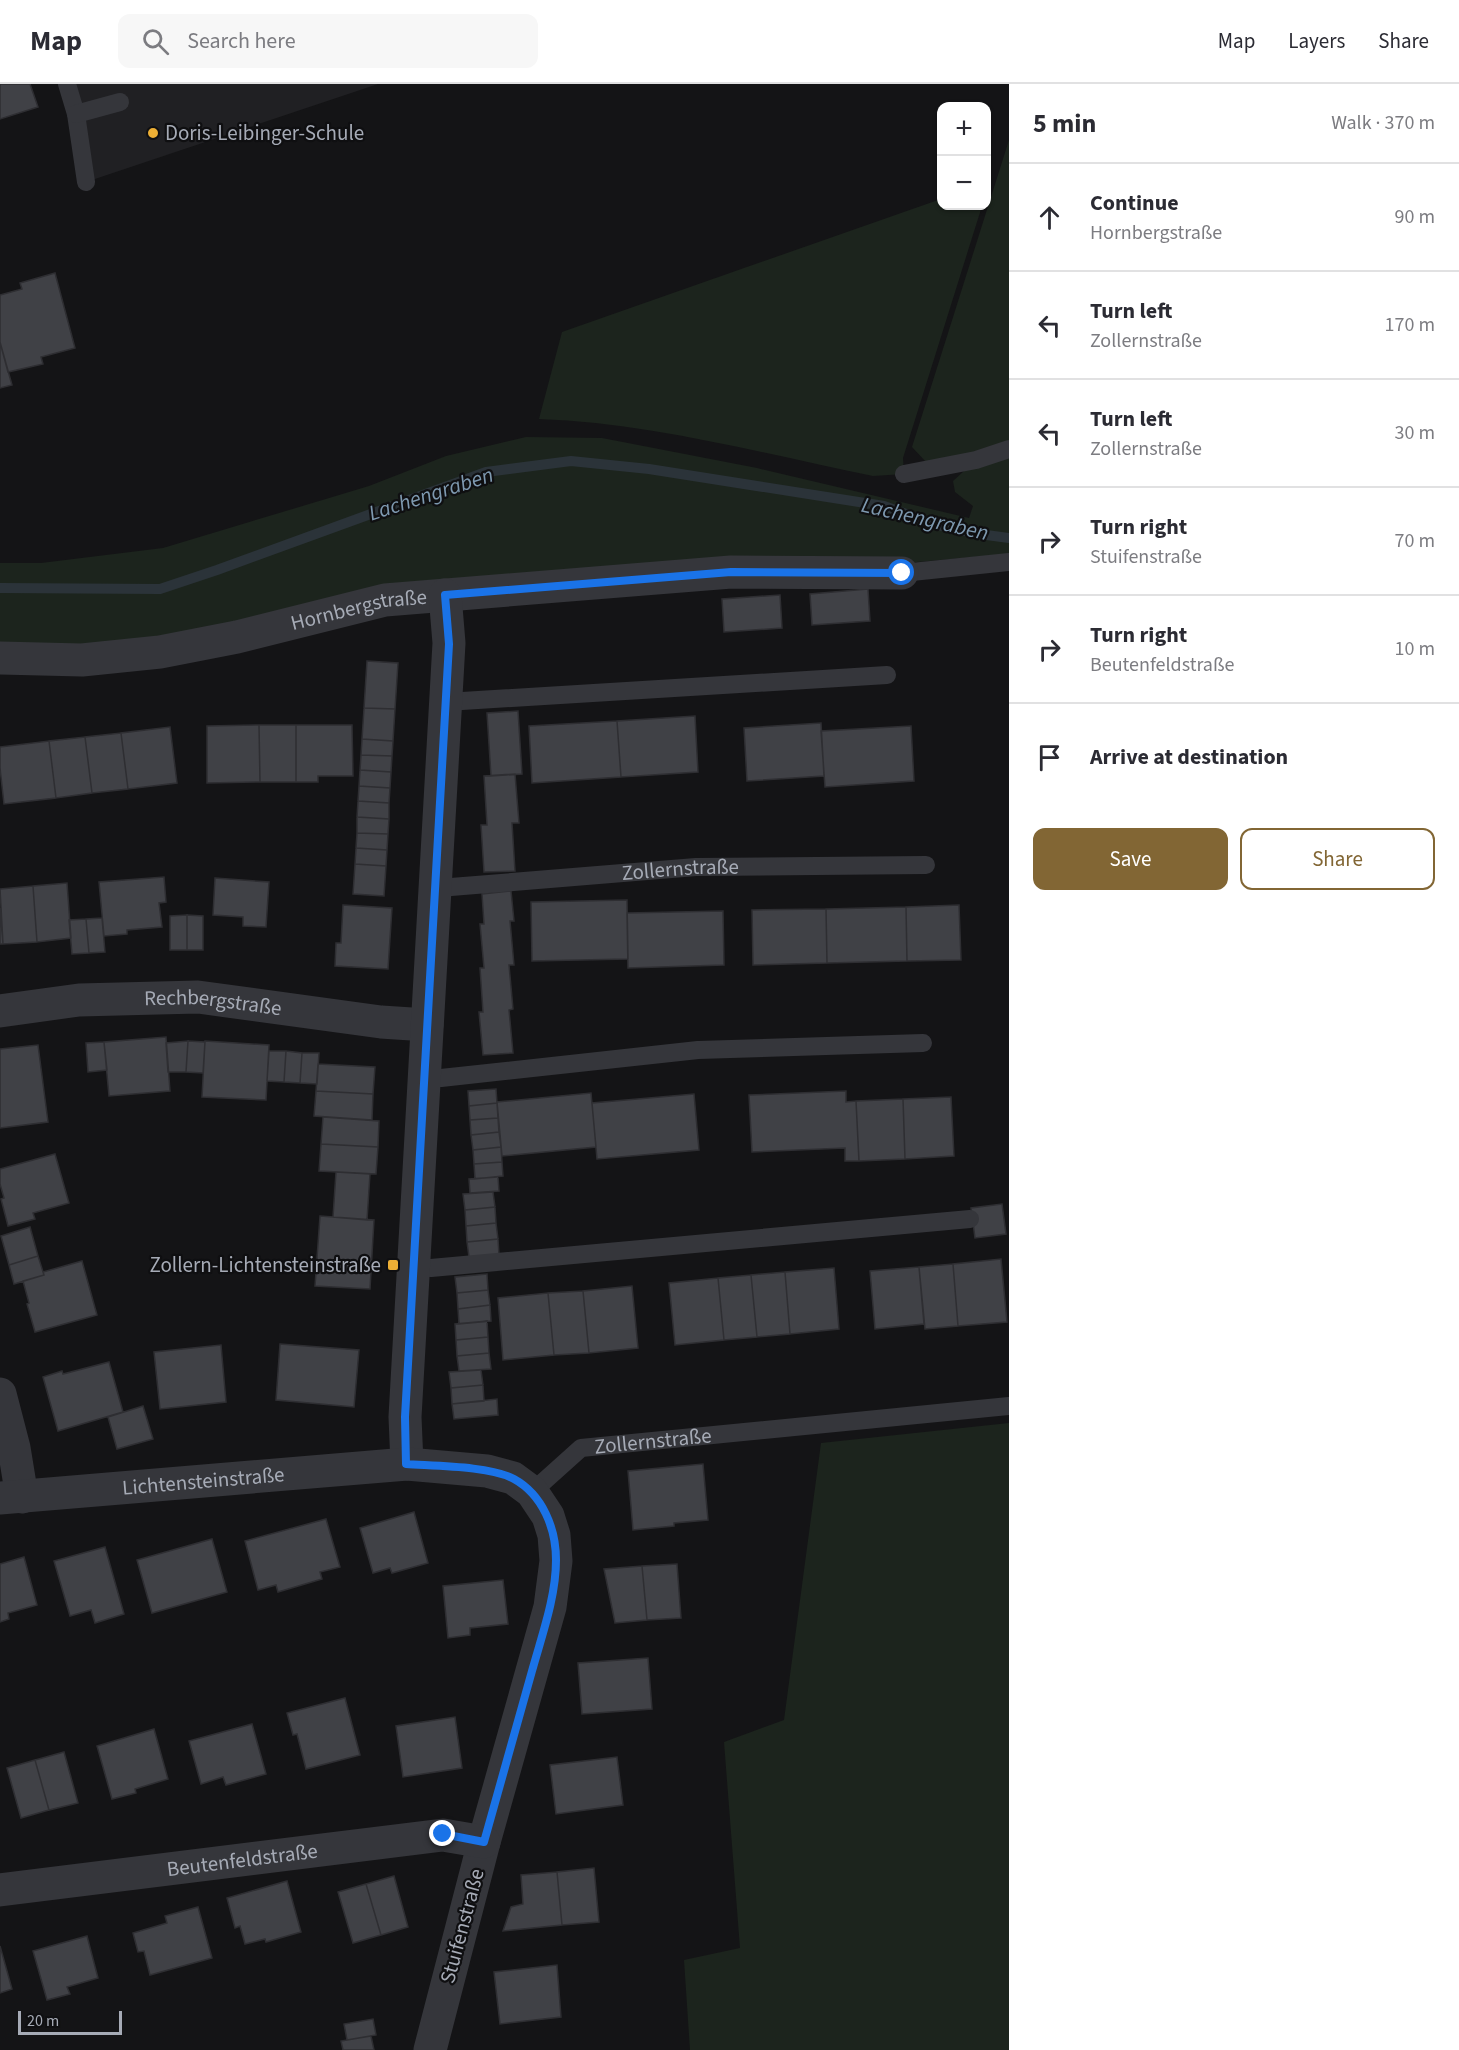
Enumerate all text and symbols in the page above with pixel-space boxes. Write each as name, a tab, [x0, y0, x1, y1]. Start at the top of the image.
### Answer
search box	[118, 14, 538, 68]
text: Map	[30, 21, 82, 61]
icon: search	[139, 25, 172, 58]
text: Search here	[187, 25, 296, 57]
text: Map	[1218, 26, 1255, 56]
text: Layers	[1288, 26, 1345, 56]
text: Share	[1378, 26, 1429, 56]
map controls	[937, 102, 991, 210]
button: +	[937, 102, 991, 156]
text: 5 min	[1033, 105, 1096, 142]
text: Walk · 370 m	[1331, 109, 1435, 137]
place label: Doris-Leibinger-Schule	[165, 118, 364, 148]
marker: Doris-Leibinger-Schule	[146, 126, 160, 140]
button: −	[937, 156, 991, 210]
text: Continue	[1090, 187, 1179, 219]
icon: ahead	[1033, 201, 1066, 234]
text: 90 m	[1395, 203, 1435, 231]
text: Hornbergstraße	[1090, 219, 1222, 247]
text: Turn left	[1090, 295, 1172, 327]
icon: left	[1033, 309, 1066, 342]
text: 170 m	[1385, 311, 1435, 339]
text: Zollernstraße	[1090, 327, 1202, 355]
text: Turn left	[1090, 403, 1172, 435]
icon: left	[1033, 417, 1066, 450]
text: 30 m	[1395, 419, 1435, 447]
text: Zollernstraße	[1090, 435, 1202, 463]
water label: Lachengraben	[364, 459, 498, 529]
water label: Lachengraben	[858, 489, 992, 549]
text: Turn right	[1090, 511, 1187, 543]
icon: right	[1033, 525, 1066, 558]
text: 70 m	[1395, 527, 1435, 555]
text: Stuifenstraße	[1090, 543, 1202, 571]
route start	[888, 559, 914, 585]
street label: Hornbergstraße	[287, 582, 428, 638]
text: Turn right	[1090, 619, 1187, 651]
icon: right	[1033, 633, 1066, 666]
text: 10 m	[1395, 635, 1435, 663]
text: Beutenfeldstraße	[1090, 651, 1234, 679]
icon: arrive	[1033, 741, 1066, 774]
text: Arrive at destination	[1090, 741, 1288, 773]
button: Save	[1033, 828, 1228, 890]
button: Share	[1240, 828, 1435, 890]
street label: Zollernstraße	[620, 852, 739, 888]
street label: Rechbergstraße	[144, 982, 284, 1023]
place label: Zollern-Lichtensteinstraße	[150, 1250, 381, 1280]
marker: Zollern-Lichtensteinstraße	[386, 1258, 400, 1272]
street label: Zollernstraße	[593, 1420, 713, 1462]
street label: Lichtensteinstraße	[121, 1459, 286, 1503]
route end	[429, 1820, 455, 1846]
street label: Beutenfeldstraße	[165, 1836, 319, 1884]
street label: Stuifenstraße	[432, 1865, 492, 1987]
scale bar	[18, 2008, 122, 2036]
text: 20 m	[27, 2010, 59, 2032]

